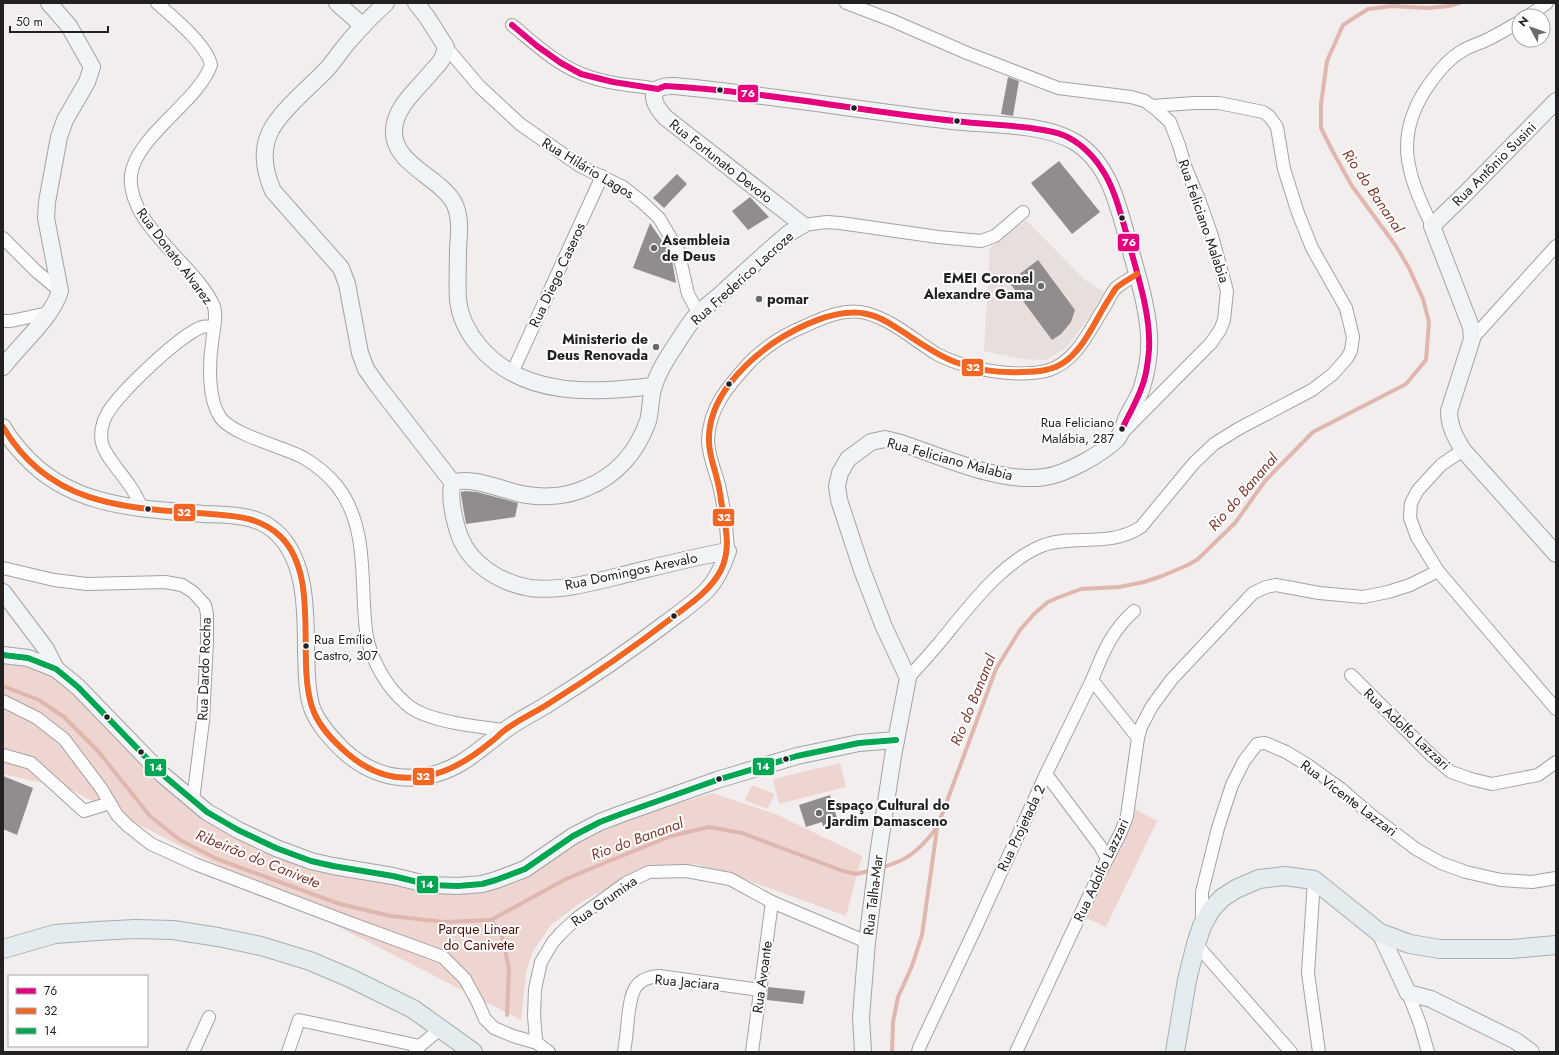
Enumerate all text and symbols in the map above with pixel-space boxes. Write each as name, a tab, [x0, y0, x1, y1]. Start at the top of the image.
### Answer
scale bar	[10, 8, 108, 34]
north arrow	[1511, 8, 1551, 48]
text: 50 m	[16, 13, 43, 31]
text: N	[1515, 13, 1532, 30]
line badge: 76	[737, 84, 759, 103]
unlabelled marker	[715, 85, 725, 95]
text: 76	[741, 85, 755, 101]
unlabelled marker	[849, 103, 859, 113]
street label: Rua Fortunato Devoto	[665, 114, 777, 208]
unlabelled marker	[952, 116, 962, 126]
street label: Rua Antônio Susini	[1447, 117, 1541, 211]
street label: Rua Hilário Lagos	[538, 133, 638, 204]
water label: Rio do Bananal	[1337, 145, 1410, 238]
street label: Rua Feliciano Malabia	[1173, 157, 1235, 285]
street label: Rua Donato Alvarez	[132, 204, 218, 309]
unlabelled marker	[1117, 213, 1127, 223]
street label: Rua Diego Caseros	[524, 219, 590, 331]
street label: Rua Frederico Lacroze	[686, 226, 798, 330]
place label: Asembleia de Deus	[661, 230, 730, 266]
line badge: 76	[1117, 233, 1140, 252]
text: 76	[1122, 234, 1136, 250]
marker: Asembleia de Deus	[649, 243, 659, 253]
place label: EMEI Coronel Alexandre Gama	[923, 268, 1033, 304]
marker: EMEI Coronel Alexandre Gama	[1036, 281, 1046, 291]
place label: pomar	[767, 289, 809, 309]
marker: pomar	[754, 294, 764, 304]
place label: Ministerio de Deus Renovada	[547, 329, 648, 365]
marker: Ministerio de Deus Renovada	[651, 342, 661, 352]
line badge: 32	[961, 358, 984, 377]
text: 32	[966, 359, 980, 375]
unlabelled marker	[724, 379, 734, 389]
place label: Rua Feliciano Malábia, 287	[1041, 413, 1114, 448]
marker: Rua Feliciano Malábia, 287	[1117, 424, 1127, 434]
street label: Rua Feliciano Malabia	[885, 433, 1015, 485]
water label: Rio do Bananal	[1203, 448, 1283, 536]
line badge: 32	[173, 503, 196, 522]
unlabelled marker	[143, 504, 153, 514]
text: 32	[177, 504, 191, 520]
line badge: 32	[712, 508, 735, 527]
text: 32	[717, 509, 731, 525]
street label: Rua Domingos Arevalo	[563, 547, 700, 595]
unlabelled marker	[669, 611, 679, 621]
street label: Rua Dardo Rocha	[192, 617, 216, 721]
place label: Rua Emílio Castro, 307	[314, 630, 378, 665]
marker: Rua Emílio Castro, 307	[301, 641, 311, 651]
water label: Rio do Bananal	[945, 650, 1002, 749]
street label: Rua Adolfo Lazzari	[1359, 684, 1455, 774]
unlabelled marker	[102, 712, 112, 722]
unlabelled marker	[136, 747, 146, 757]
unlabelled marker	[781, 754, 791, 764]
street label: Rua Vicente Lazzari	[1296, 755, 1402, 841]
line badge: 14	[752, 757, 775, 776]
line badge: 14	[144, 758, 167, 777]
text: 14	[756, 758, 770, 774]
text: 14	[149, 759, 163, 775]
line badge: 32	[412, 767, 435, 786]
text: 32	[416, 768, 430, 784]
unlabelled marker	[714, 774, 724, 784]
street label: Rua Projetada 2	[992, 781, 1050, 875]
place label: Espaço Cultural do Jardim Damasceno	[824, 795, 950, 831]
marker: Espaço Cultural do Jardim Damasceno	[814, 808, 824, 818]
water label: Rio do Bananal	[588, 812, 687, 866]
street label: Rua Adolfo Lazzari	[1068, 815, 1134, 925]
water label: Ribeirão do Canivete	[193, 824, 324, 894]
street label: Rua Talha-Mar	[858, 853, 888, 936]
street label: Rua Grumixa	[567, 871, 641, 931]
line badge: 14	[416, 875, 439, 894]
text: 14	[420, 876, 434, 892]
park label: Parque Linear do Canivete	[438, 919, 520, 955]
street label: Rua Avoante	[747, 940, 777, 1014]
street label: Rua Jaciara	[654, 969, 720, 995]
legend	[8, 975, 148, 1047]
text: 76	[44, 982, 57, 1000]
text: 32	[44, 1002, 58, 1020]
text: 14	[44, 1022, 56, 1040]

